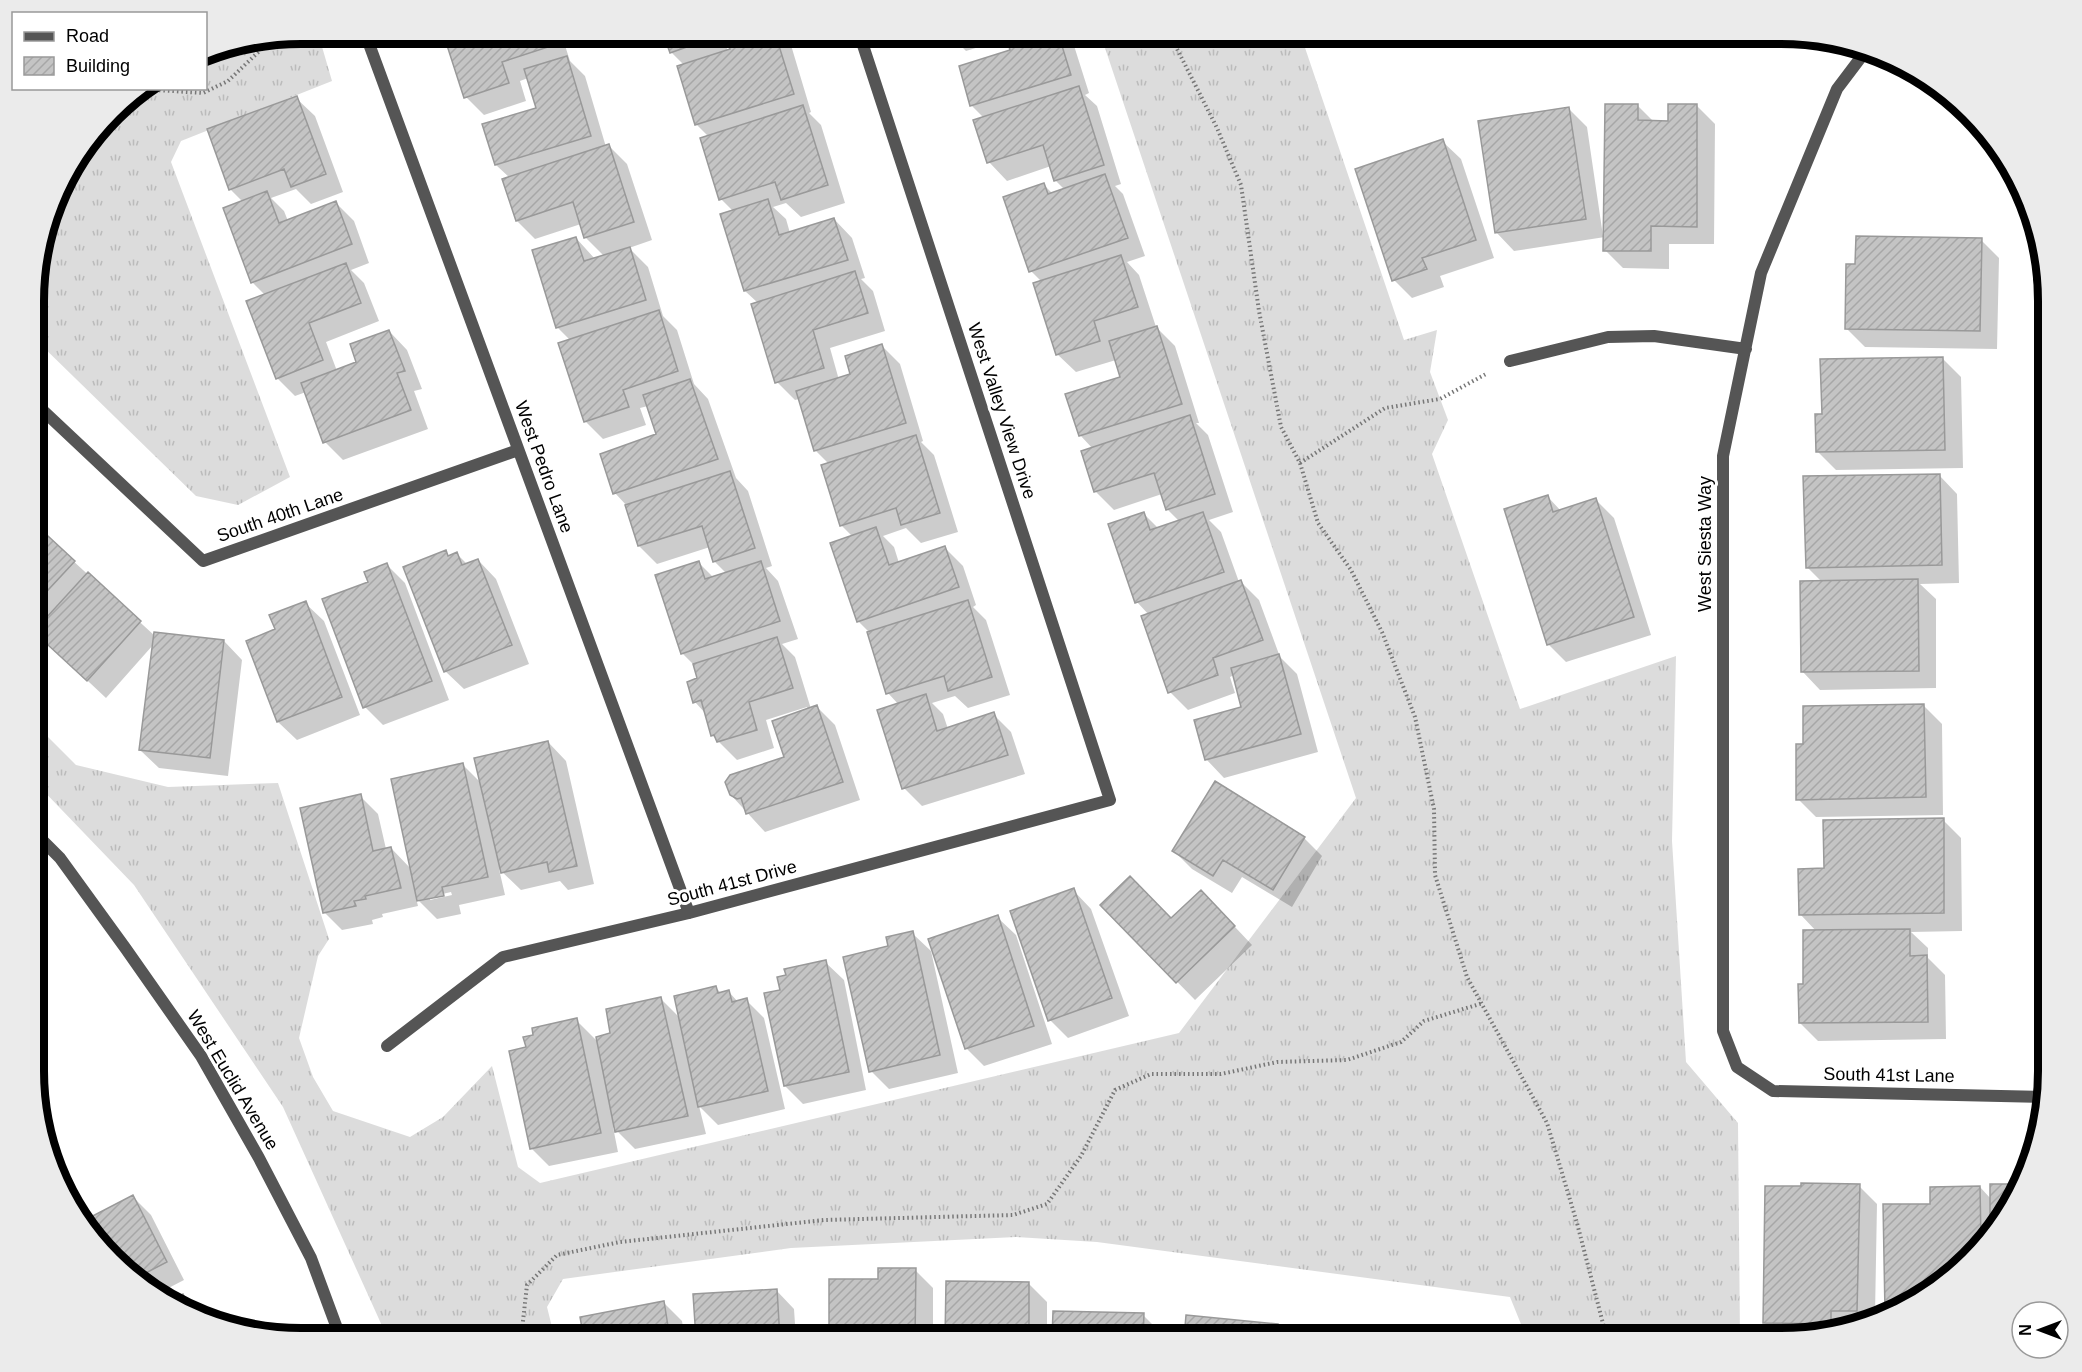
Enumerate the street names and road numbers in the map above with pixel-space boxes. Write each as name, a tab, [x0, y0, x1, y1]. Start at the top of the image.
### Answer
street label: West Valley View Drive	[964, 320, 1040, 502]
street label: West Pedro Lane	[511, 398, 577, 536]
street label: West Siesta Way	[1695, 476, 1715, 612]
street label: South 40th Lane	[214, 484, 346, 546]
street label: South 41st Drive	[665, 856, 799, 910]
street label: West Euclid Avenue	[183, 1007, 283, 1153]
street label: South 41st Lane	[1823, 1064, 1955, 1086]

